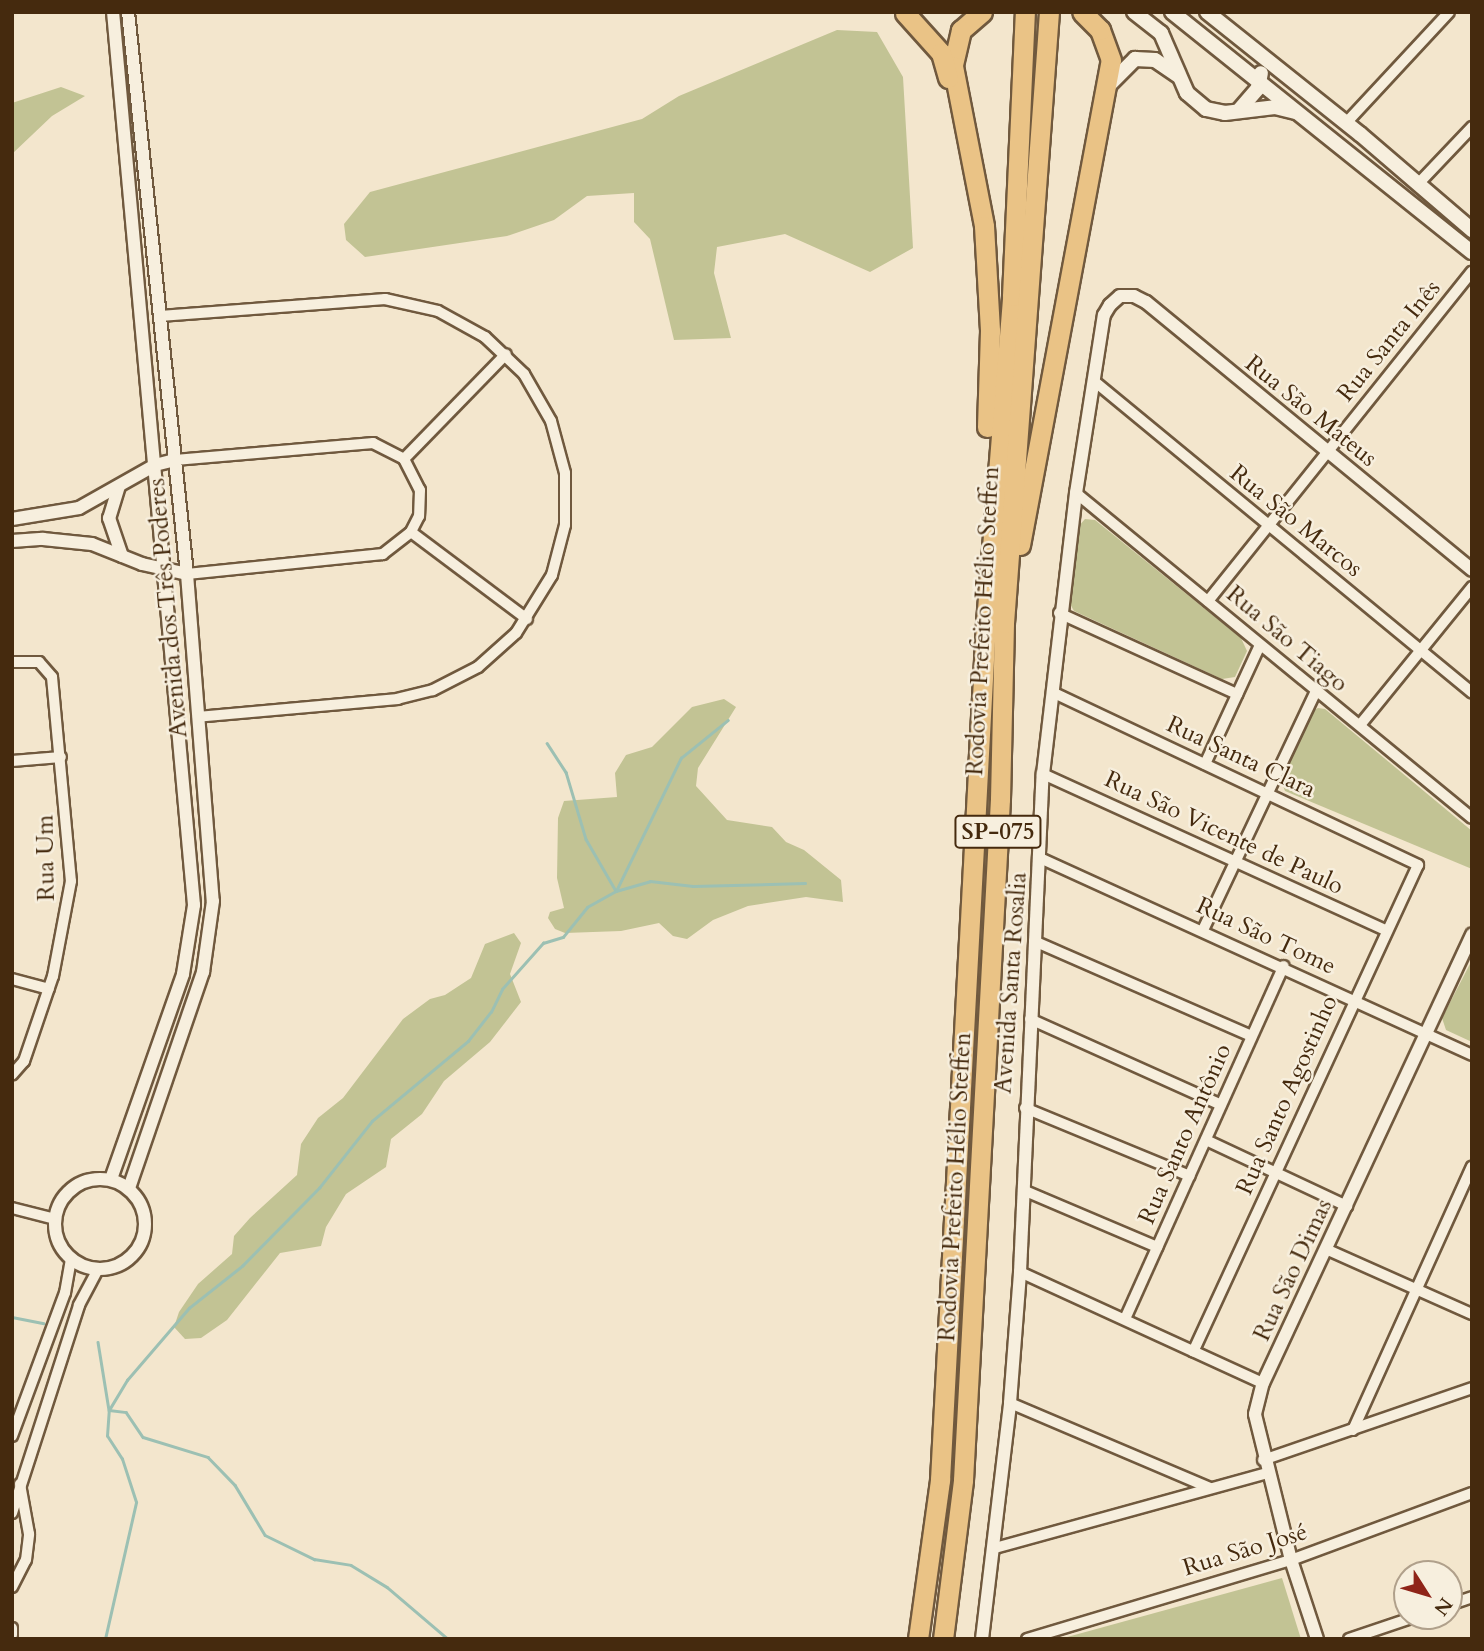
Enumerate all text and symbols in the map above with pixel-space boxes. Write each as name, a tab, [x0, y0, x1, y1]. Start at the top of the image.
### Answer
street label: Rua Santa Inês	[1331, 275, 1447, 407]
street label: Rua São Mateus	[1239, 349, 1383, 473]
street label: Rua São Marcos	[1224, 459, 1368, 583]
street label: Rodovia Prefeito Hélio Steffen	[961, 466, 1005, 776]
street label: Avenida dos Três Poderes	[142, 477, 194, 739]
street label: Rua São Tiago	[1220, 580, 1354, 698]
street label: Rua Santa Clara	[1162, 710, 1320, 804]
street label: Rua São Vicente de Paulo	[1100, 765, 1348, 901]
road number: SP-075	[954, 812, 1042, 852]
street label: Rua Um	[31, 815, 61, 901]
street label: Avenida Santa Rosalia	[989, 871, 1033, 1095]
street label: Rua São Tome	[1192, 891, 1340, 981]
street label: Rua Santo Agostinho	[1230, 991, 1344, 1199]
street label: Rodovia Prefeito Hélio Steffen	[933, 1032, 977, 1342]
street label: Rua Santo Antônio	[1132, 1039, 1238, 1229]
street label: Rua São Dimas	[1248, 1194, 1338, 1346]
street label: Rua São José	[1179, 1517, 1311, 1583]
north arrow	[1393, 1560, 1463, 1630]
text: N	[1428, 1592, 1459, 1621]

